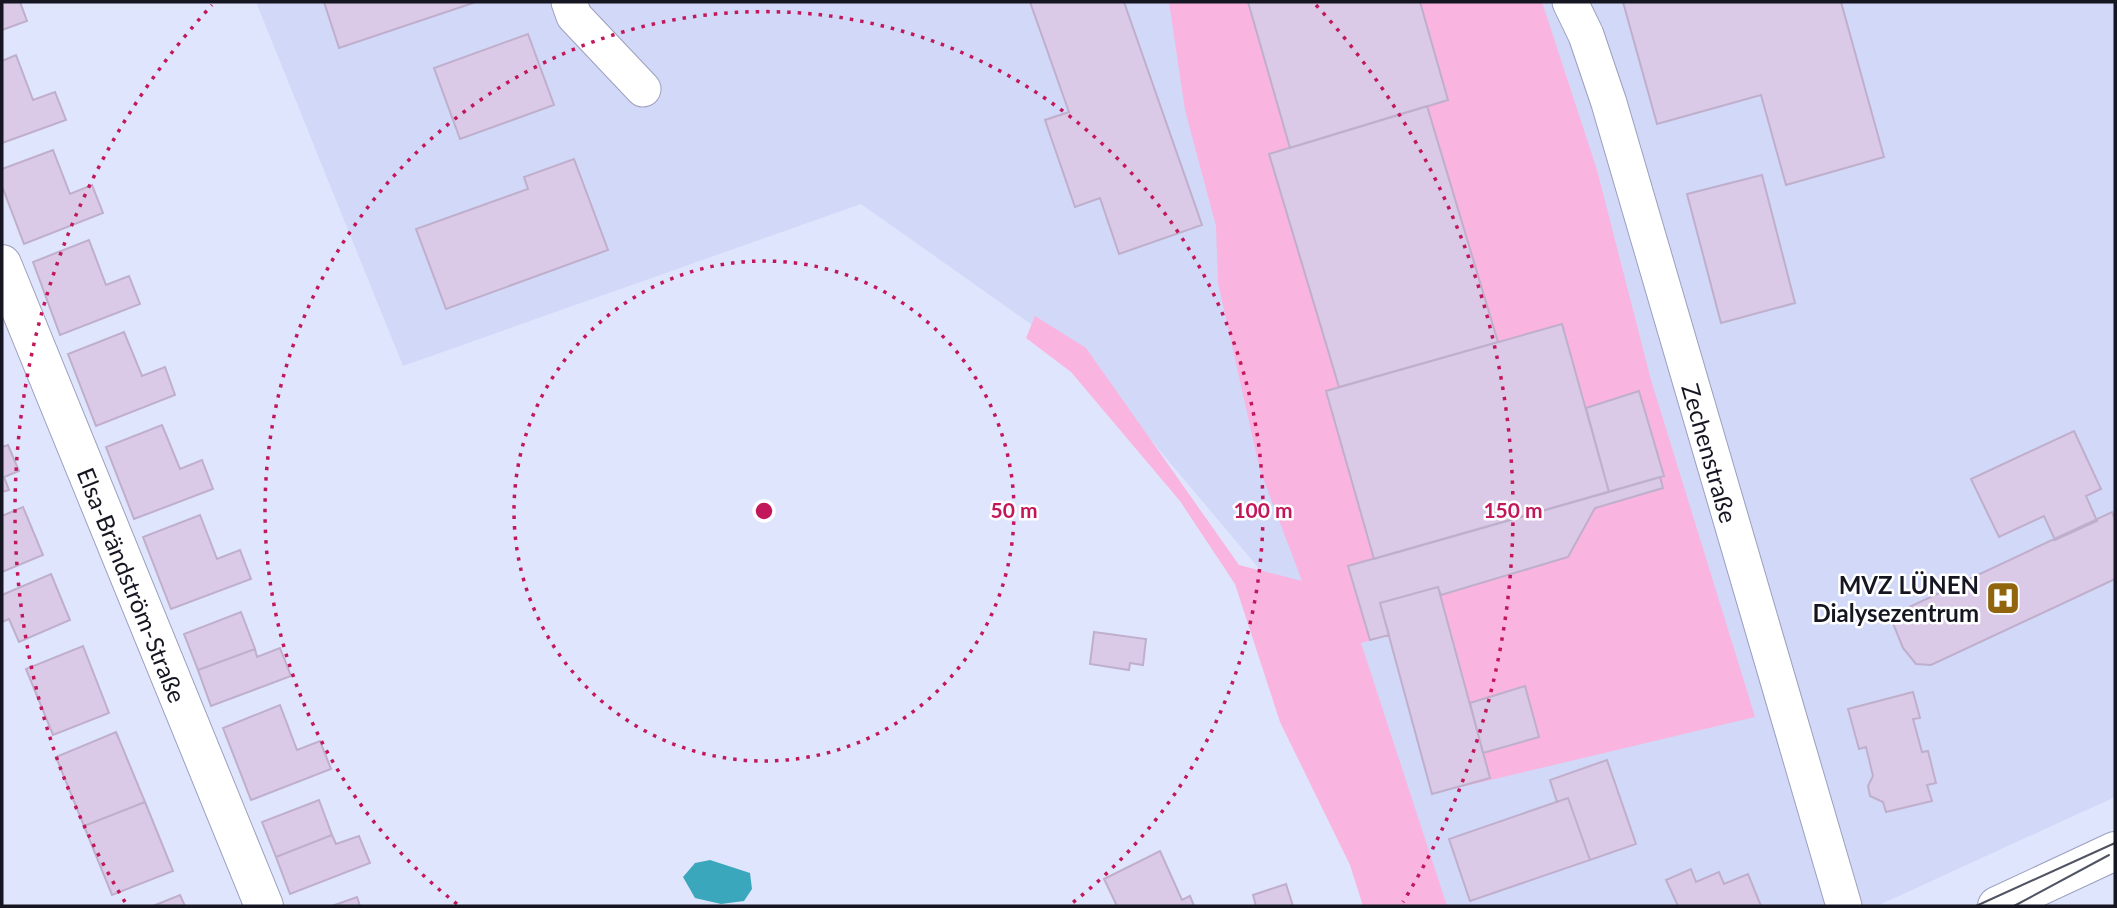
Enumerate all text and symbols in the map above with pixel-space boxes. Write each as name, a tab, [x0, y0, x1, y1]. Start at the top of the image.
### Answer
street label: Zechenstraße	[1676, 380, 1744, 526]
street label: Elsa-Brändström-Straße	[72, 463, 192, 707]
text: 50 m	[990, 497, 1038, 522]
text: 100 m	[1233, 497, 1293, 522]
text: 150 m	[1483, 497, 1543, 522]
centre of rings	[752, 499, 776, 523]
place label: MVZ LÜNEN Dialysezentrum	[1812, 570, 1979, 627]
hospital icon: MVZ LÜNEN Dialysezentrum	[1984, 579, 2022, 617]

